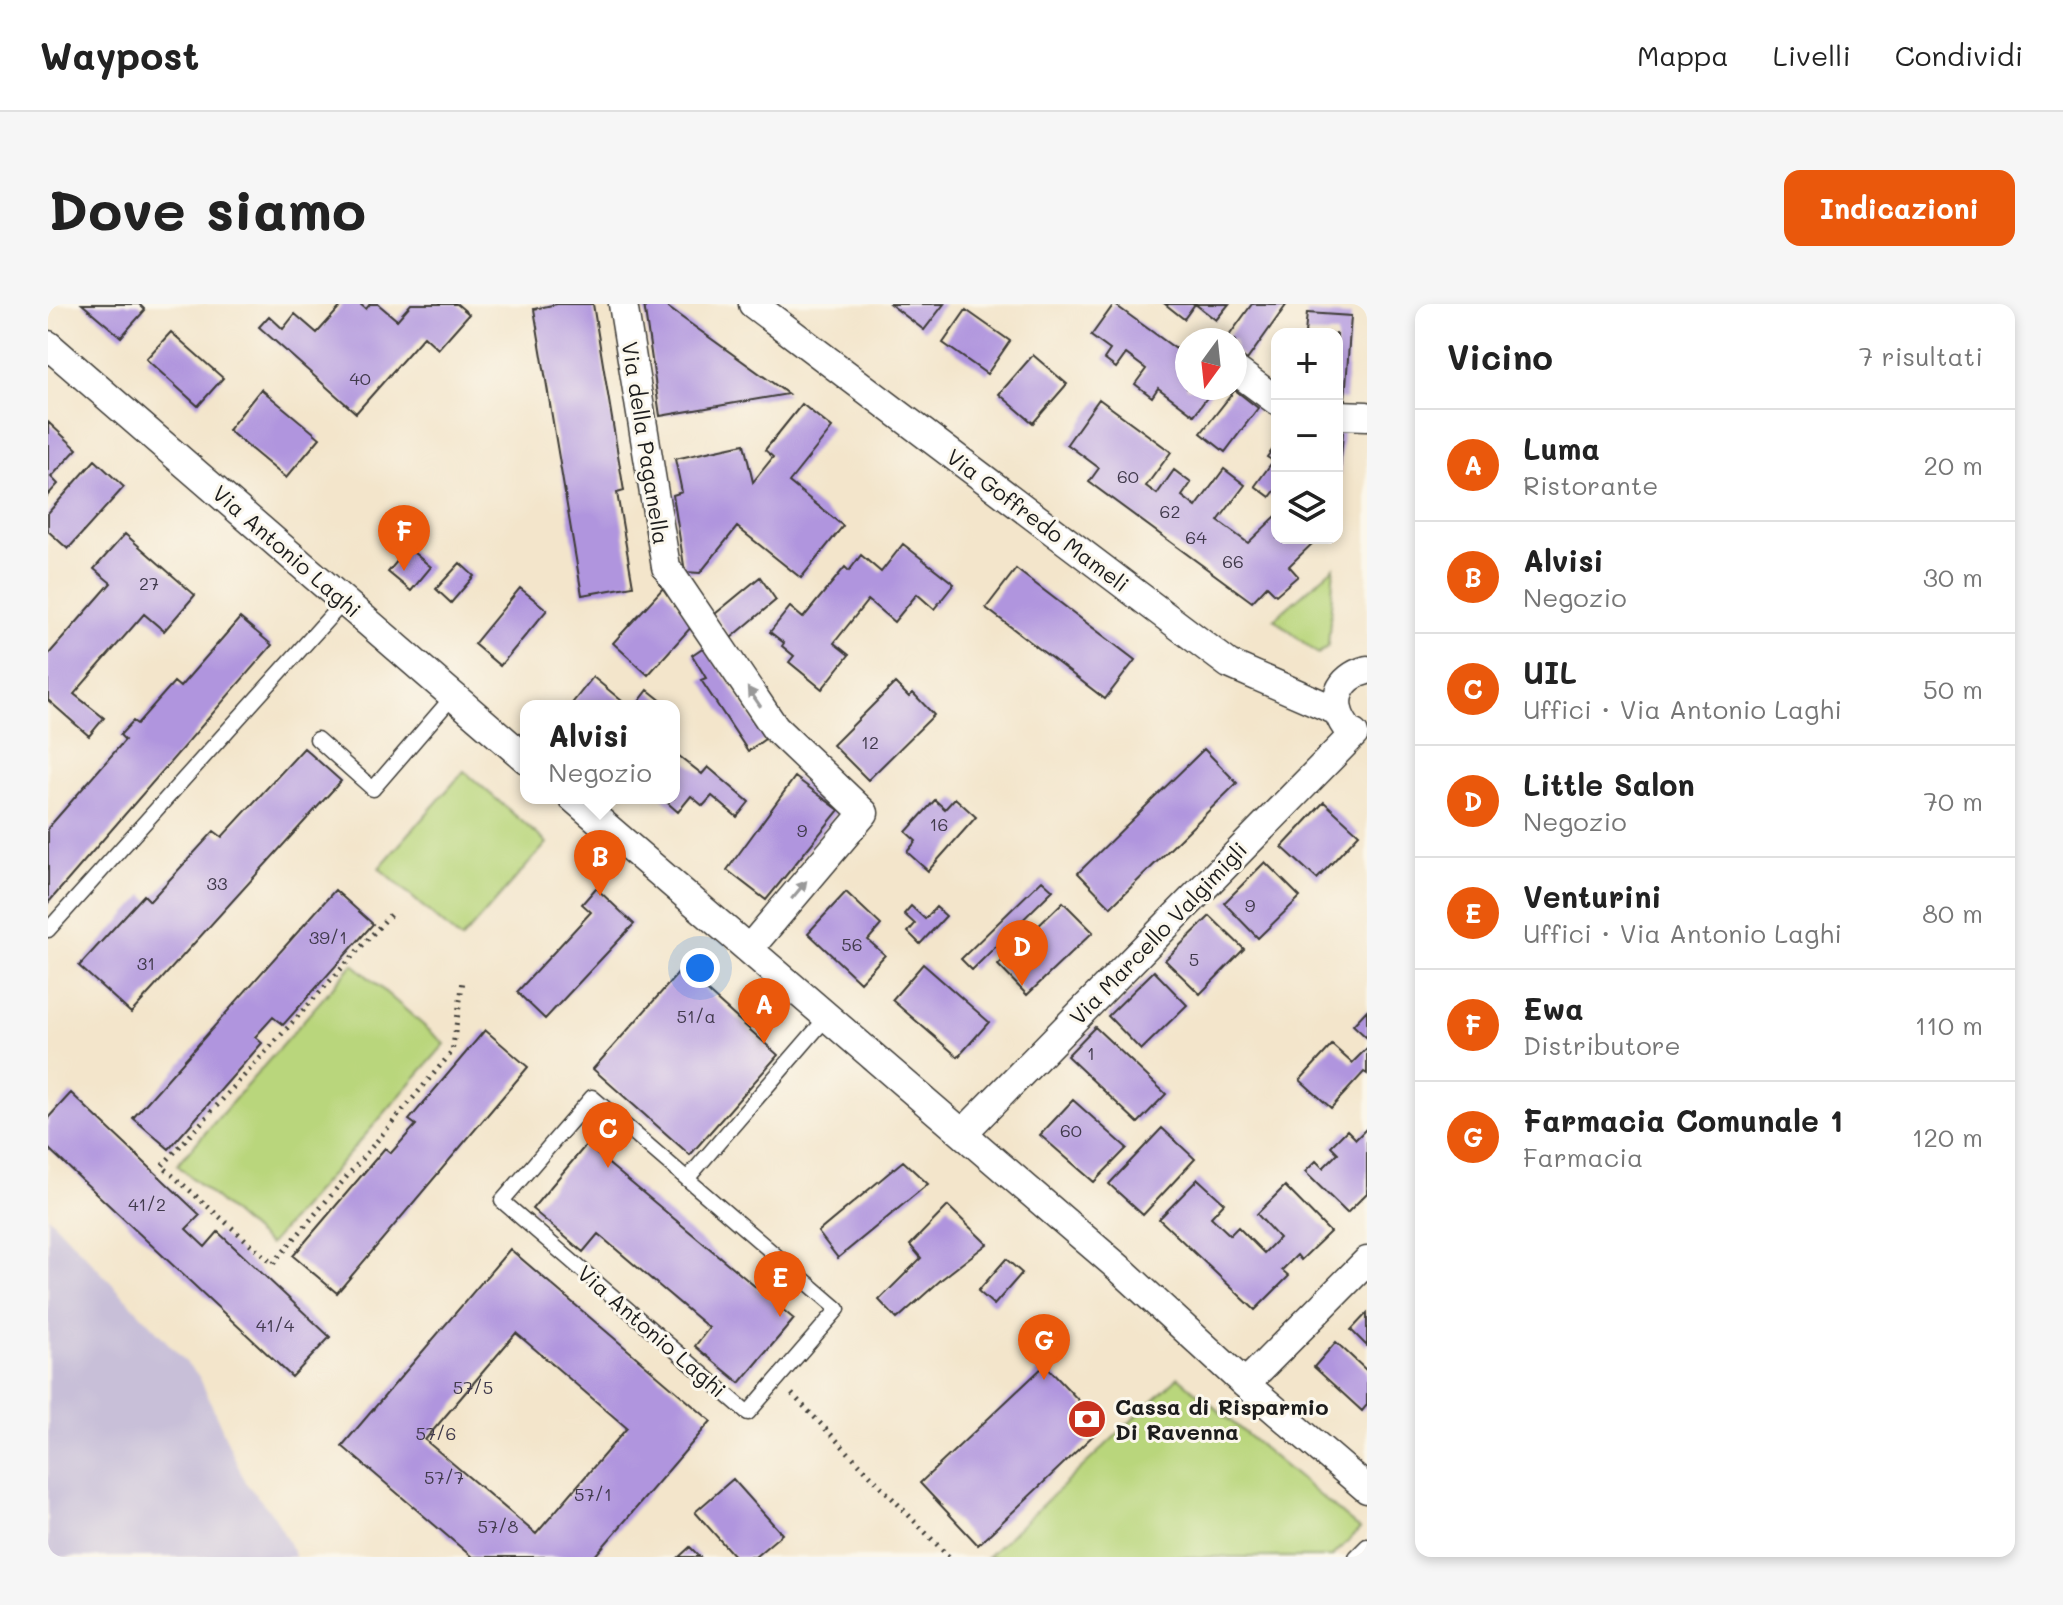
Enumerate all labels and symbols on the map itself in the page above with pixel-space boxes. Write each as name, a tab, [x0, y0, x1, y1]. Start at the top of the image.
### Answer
north arrow	[1175, 328, 1247, 400]
street label: Via della Paganella	[616, 339, 676, 547]
house number: 40	[349, 366, 371, 390]
street label: Via Goffredo Mameli	[941, 442, 1135, 598]
house number: 60	[1117, 464, 1139, 488]
street label: Via Antonio Laghi	[207, 478, 367, 624]
house number: 62	[1160, 499, 1180, 523]
pin: F	[378, 505, 430, 571]
house number: 64	[1185, 525, 1207, 549]
house number: 66	[1222, 549, 1244, 573]
house number: 27	[139, 571, 159, 595]
one-way arrow	[747, 687, 762, 708]
house number: 12	[861, 730, 879, 754]
house number: 16	[930, 812, 948, 836]
house number: 9	[797, 818, 808, 842]
pin: B	[574, 830, 626, 896]
street label: Via Marcello Valgimigli	[1063, 835, 1253, 1031]
house number: 33	[206, 871, 228, 895]
one-way arrow	[790, 880, 807, 900]
house number: 9	[1245, 893, 1256, 917]
pin: D	[996, 920, 1048, 986]
house number: 39/1	[309, 925, 347, 949]
house number: 56	[841, 932, 863, 956]
house number: 5	[1189, 947, 1199, 971]
your location	[680, 948, 720, 988]
house number: 31	[137, 951, 155, 975]
pin: A	[738, 978, 790, 1044]
house number: 51/a	[676, 1004, 716, 1028]
house number: 1	[1087, 1041, 1095, 1065]
pin: C	[582, 1102, 634, 1168]
house number: 60	[1060, 1118, 1082, 1142]
house number: 41/2	[128, 1192, 166, 1216]
pin: E	[754, 1251, 806, 1317]
street label: Via Antonio Laghi	[572, 1258, 732, 1404]
house number: 41/4	[256, 1313, 295, 1337]
pin: G	[1018, 1314, 1070, 1380]
house number: 57/5	[453, 1375, 493, 1399]
place label: Cassa di Risparmio Di Ravenna	[1115, 1392, 1329, 1446]
bank icon: Cassa di Risparmio Di Ravenna	[1066, 1398, 1108, 1440]
house number: 57/6	[416, 1421, 456, 1445]
house number: 57/7	[424, 1465, 464, 1489]
house number: 57/1	[574, 1482, 612, 1506]
house number: 57/8	[478, 1514, 519, 1538]

